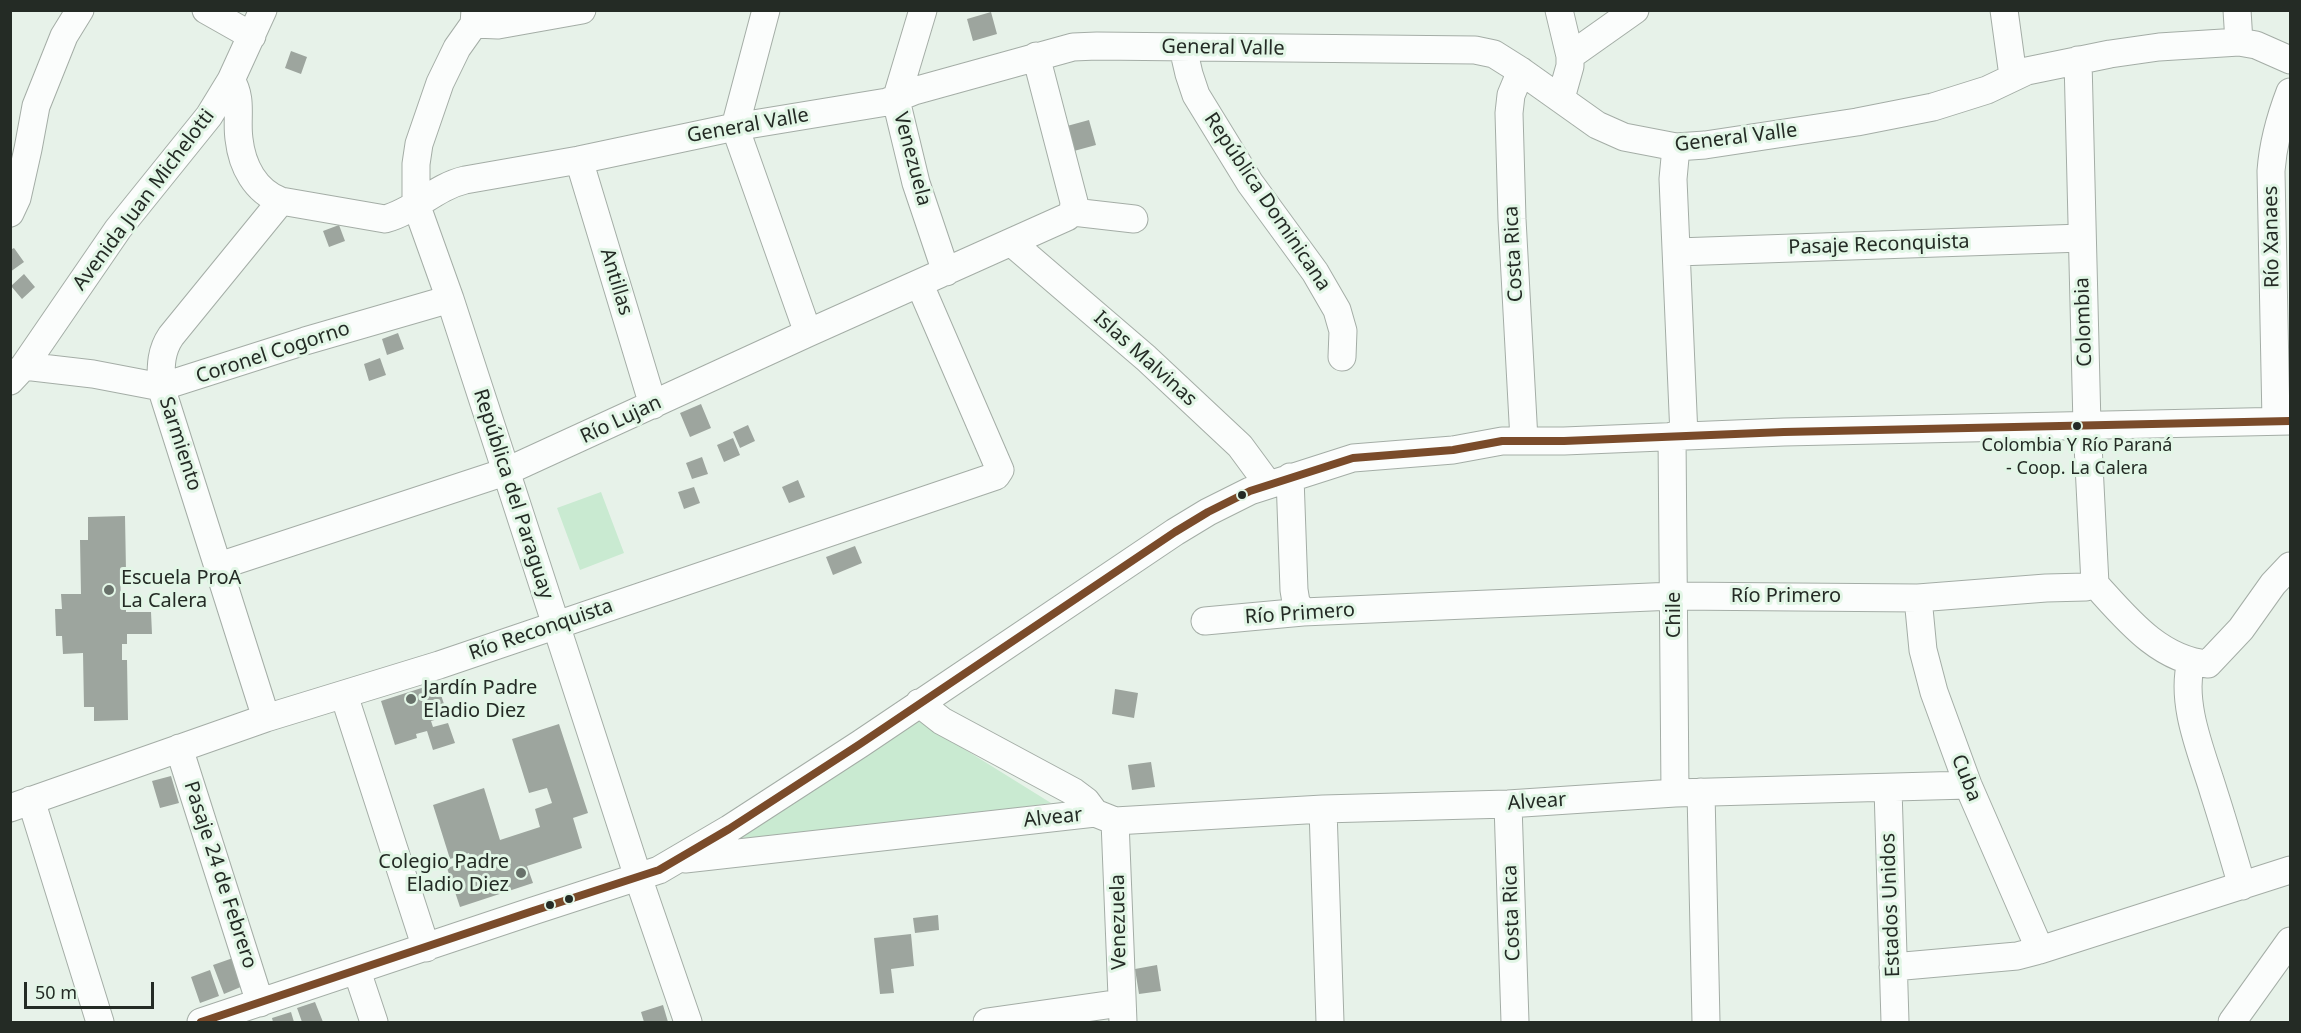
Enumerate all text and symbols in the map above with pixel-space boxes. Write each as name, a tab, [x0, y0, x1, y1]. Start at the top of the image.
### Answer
street label: General Valle	[1161, 35, 1285, 61]
street label: General Valle	[685, 103, 811, 149]
street label: Avenida Juan Michelotti	[68, 105, 220, 295]
street label: República Dominicana	[1198, 108, 1336, 296]
street label: Venezuela	[888, 110, 936, 208]
street label: General Valle	[1673, 119, 1799, 157]
street label: Río Xanaes	[2259, 186, 2285, 288]
street label: Costa Rica	[1499, 205, 1529, 303]
street label: Pasaje Reconquista	[1788, 230, 1970, 260]
street label: Antillas	[594, 246, 638, 318]
street label: Colombia	[2070, 277, 2098, 367]
street label: Islas Malvinas	[1088, 306, 1202, 412]
street label: Coronel Cogorno	[193, 317, 353, 389]
street label: República del Paraguay	[468, 386, 558, 602]
street label: Río Lujan	[577, 391, 665, 449]
street label: Sarmiento	[154, 394, 206, 494]
marker: Colombia Y Río Paraná - Coop. La Calera	[2071, 420, 2083, 432]
place label: Colombia Y Río Paraná - Coop. La Calera	[1982, 435, 2172, 478]
unlabelled marker	[1236, 489, 1248, 501]
place label: Escuela ProA La Calera	[121, 566, 241, 613]
marker: Escuela ProA La Calera	[102, 583, 116, 597]
street label: Río Primero	[1731, 584, 1841, 608]
street label: Chile	[1662, 592, 1686, 638]
street label: Río Reconquista	[466, 594, 616, 666]
street label: Río Primero	[1244, 598, 1356, 630]
place label: Jardín Padre Eladio Diez	[423, 676, 537, 723]
marker: Jardín Padre Eladio Diez	[404, 692, 418, 706]
street label: Cuba	[1946, 751, 1986, 805]
street label: Pasaje 24 de Febrero	[178, 778, 262, 972]
street label: Alvear	[1507, 788, 1567, 816]
street label: Alvear	[1022, 803, 1084, 833]
street label: Estados Unidos	[1876, 832, 1906, 978]
place label: Colegio Padre Eladio Diez	[378, 850, 509, 897]
street label: Costa Rica	[1498, 864, 1526, 962]
marker: Colegio Padre Eladio Diez	[514, 866, 528, 880]
street label: Venezuela	[1106, 874, 1132, 970]
unlabelled marker	[563, 893, 575, 905]
unlabelled marker	[544, 899, 556, 911]
scale bar	[27, 970, 158, 1008]
text: 50 m	[35, 980, 77, 1004]

